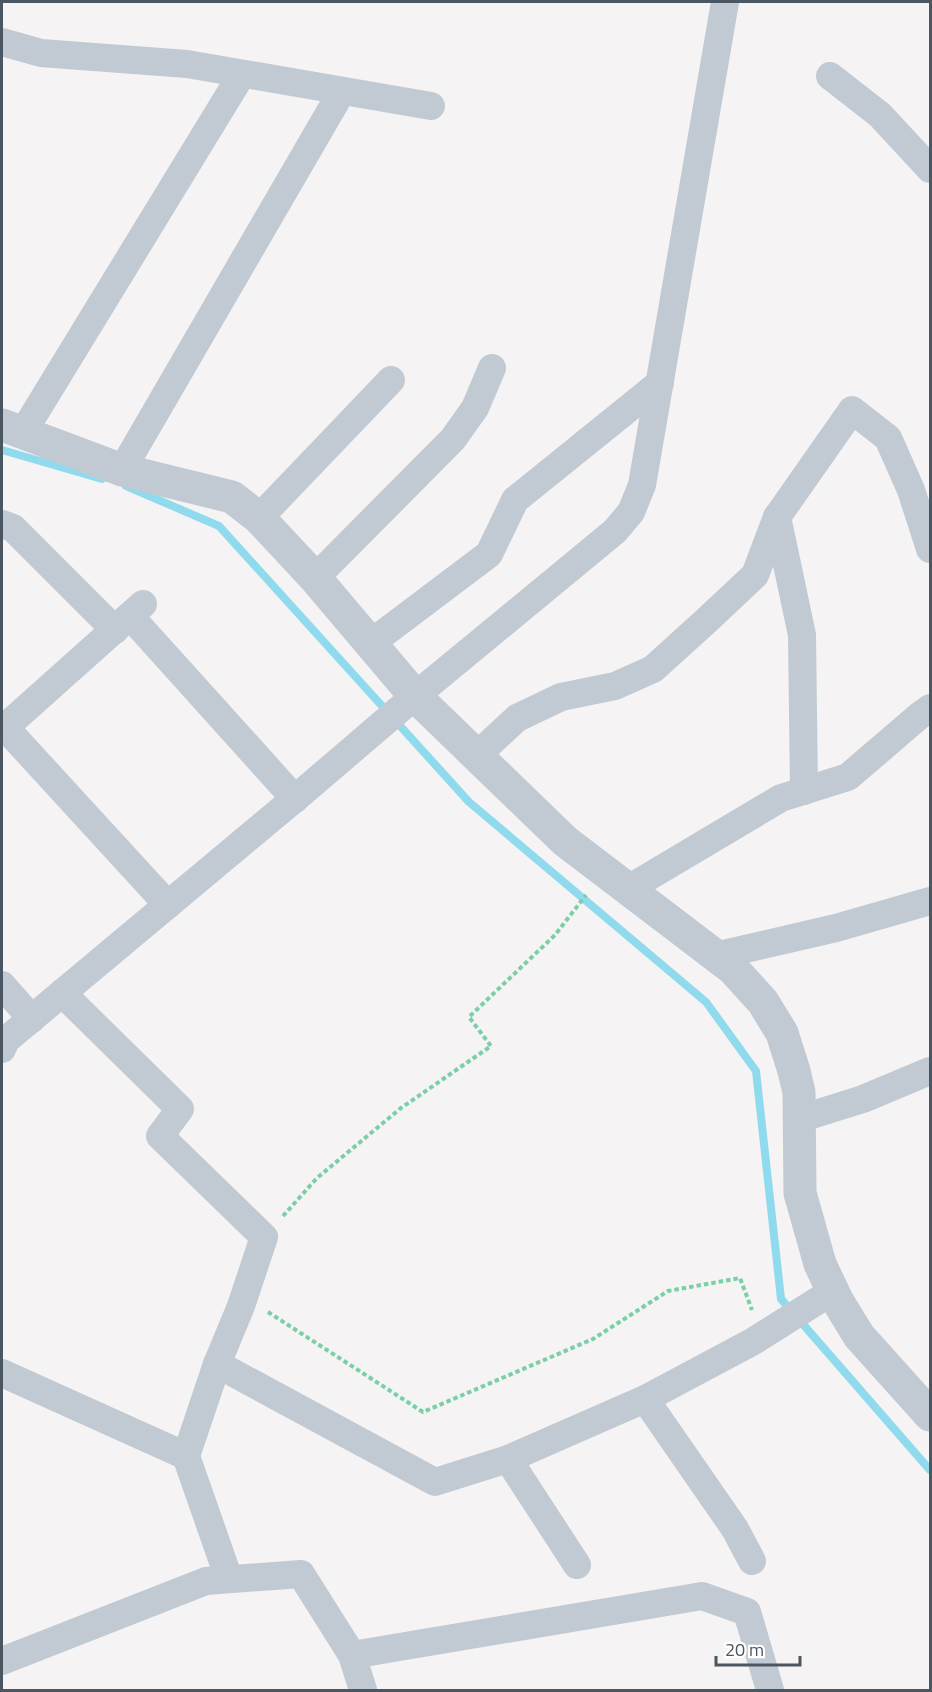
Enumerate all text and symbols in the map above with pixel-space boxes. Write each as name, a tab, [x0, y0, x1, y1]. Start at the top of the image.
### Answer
scale bar	[716, 1629, 800, 1667]
text: 20 m	[725, 1636, 764, 1663]

